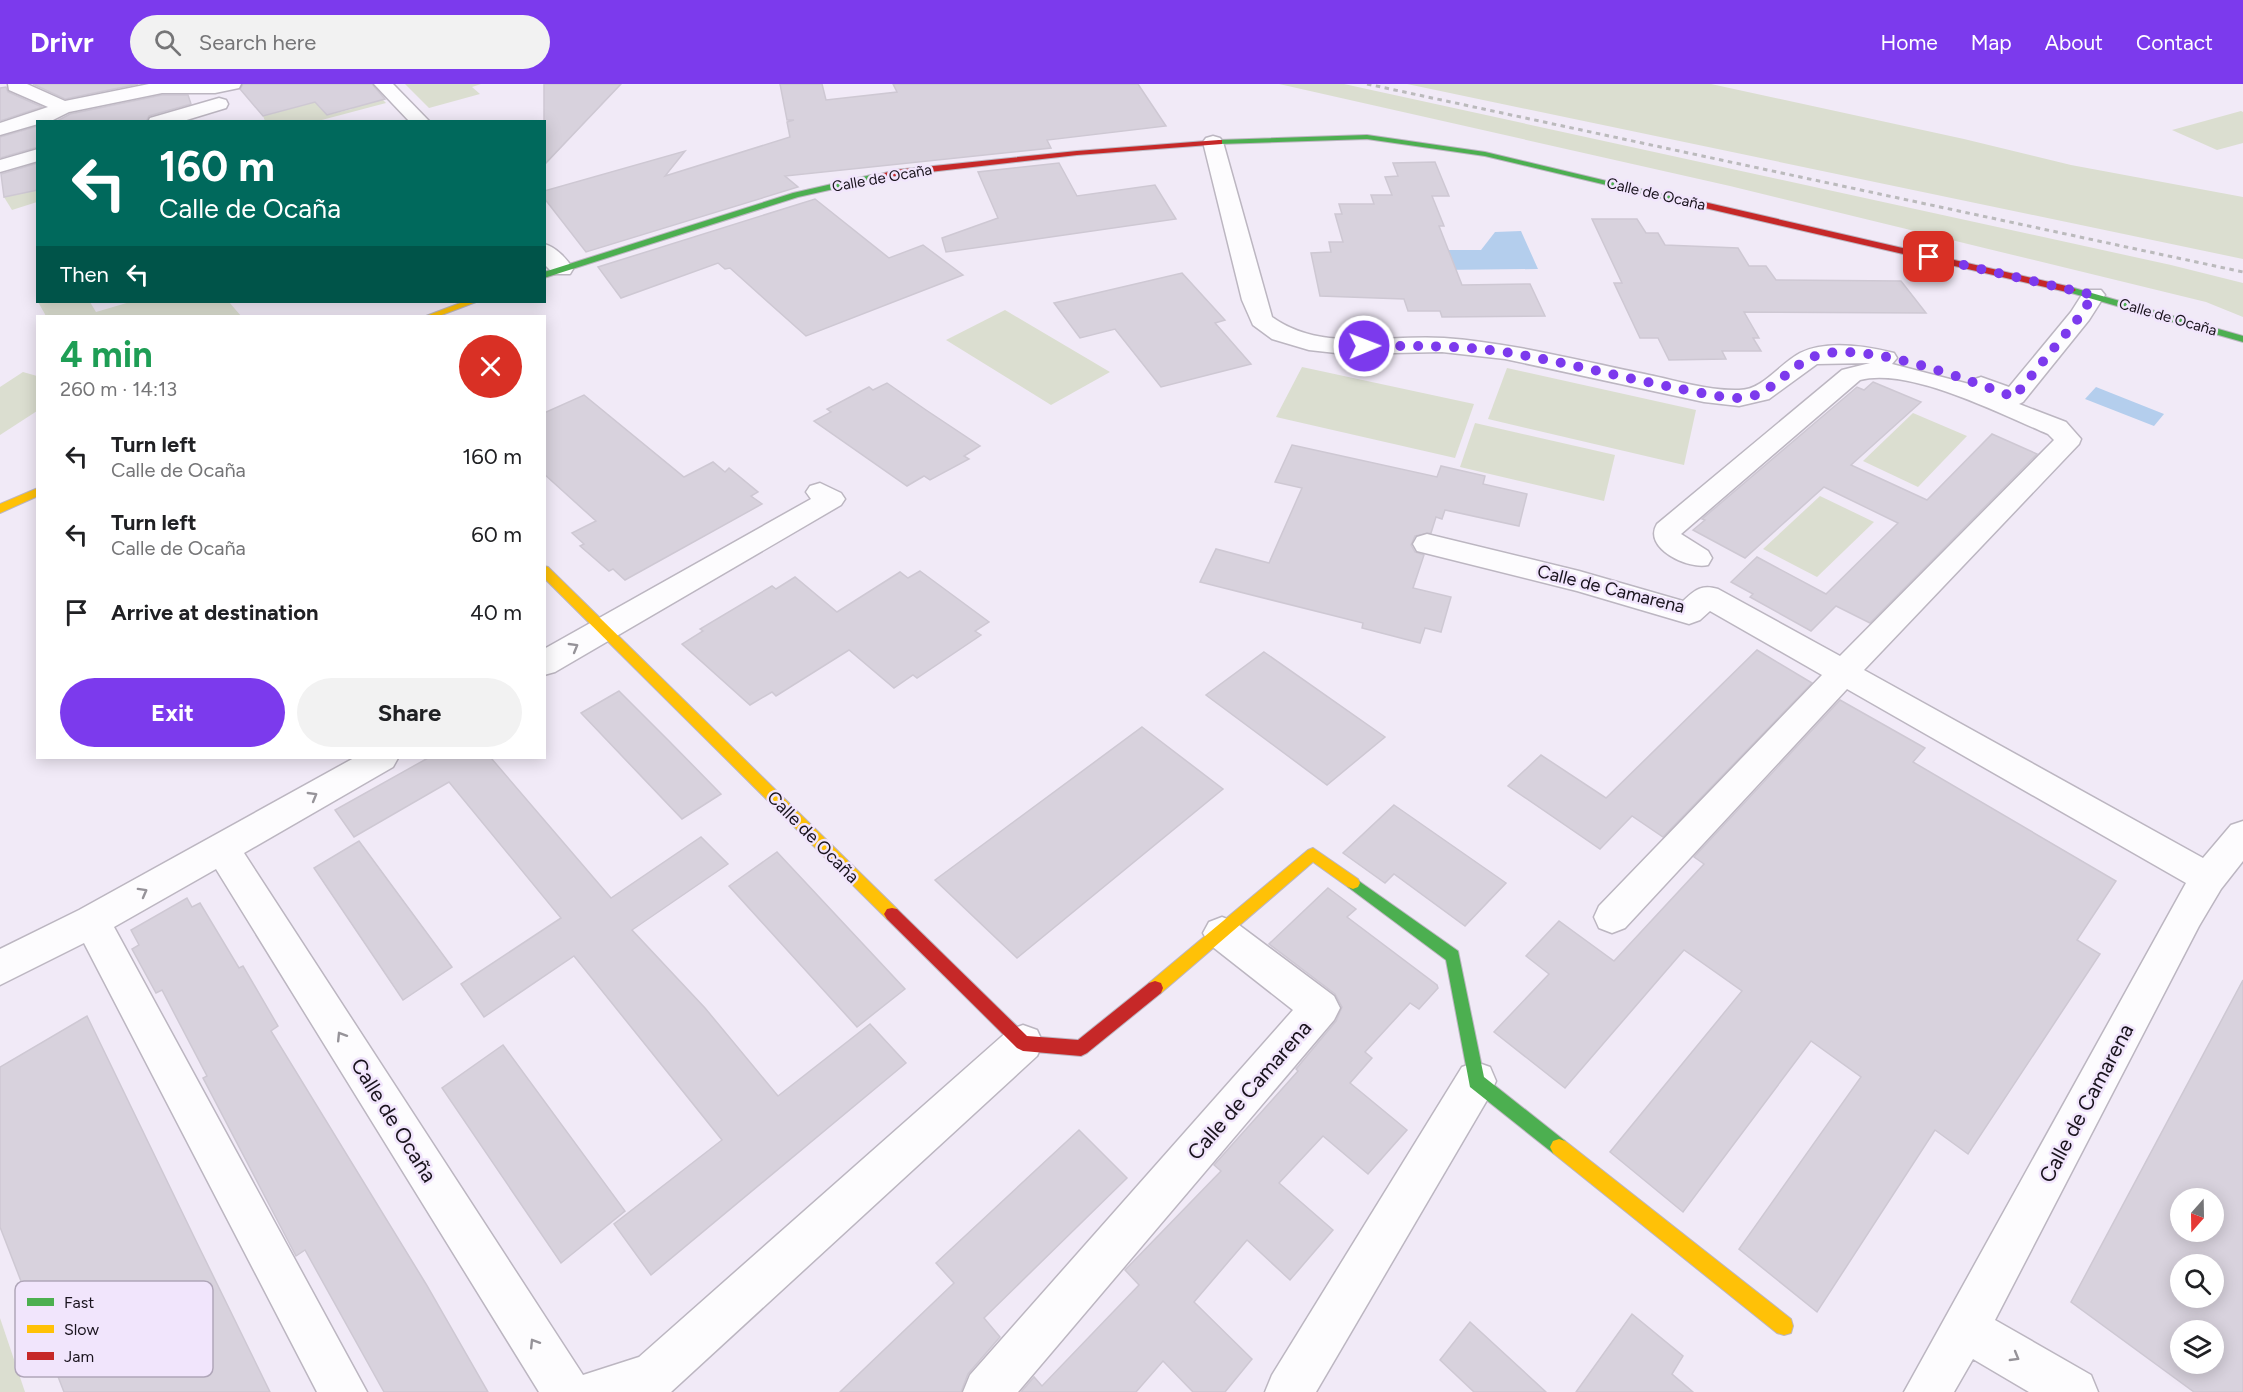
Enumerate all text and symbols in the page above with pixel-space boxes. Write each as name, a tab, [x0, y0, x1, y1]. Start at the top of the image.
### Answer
search box	[130, 15, 550, 69]
text: Drivr	[30, 25, 94, 59]
icon: search	[151, 26, 184, 59]
text: Search here	[199, 29, 316, 56]
text: Home	[1881, 30, 1938, 55]
text: Map	[1971, 30, 2012, 55]
text: About	[2045, 30, 2103, 55]
text: Contact	[2136, 30, 2213, 55]
text: 160 m	[159, 141, 275, 192]
icon: left	[60, 144, 138, 222]
street label: Calle de Ocaña	[831, 160, 933, 196]
street label: Calle de Ocaña	[1605, 174, 1707, 214]
text: Calle de Ocaña	[159, 192, 341, 225]
pin	[1903, 231, 1954, 282]
icon: arrive	[1912, 240, 1945, 273]
icon: left	[121, 258, 154, 291]
text: Then	[60, 261, 109, 288]
street label: Calle de Ocaña	[2117, 294, 2219, 340]
position arrow	[1332, 314, 1396, 378]
text: 4 min	[60, 333, 153, 376]
button: close	[459, 335, 522, 398]
text: 260 m · 14:13	[60, 377, 177, 401]
text: Turn left	[111, 431, 197, 458]
icon: left	[60, 440, 93, 473]
text: 160 m	[462, 443, 522, 470]
text: Calle de Ocaña	[111, 458, 246, 482]
text: Turn left	[111, 509, 197, 536]
icon: left	[60, 518, 93, 551]
text: 60 m	[471, 521, 522, 548]
text: Calle de Ocaña	[111, 536, 246, 560]
street label: Calle de Camarena	[1535, 560, 1687, 618]
icon: arrive	[60, 596, 93, 629]
text: Arrive at destination	[111, 599, 319, 626]
text: 40 m	[470, 599, 522, 626]
one-way arrow	[568, 643, 579, 654]
button: Exit	[60, 678, 285, 747]
button: Share	[297, 678, 522, 747]
street label: Calle de Ocaña	[762, 786, 864, 888]
one-way arrow	[307, 792, 317, 804]
one-way arrow	[137, 888, 147, 899]
street label: Calle de Camarena	[1182, 1015, 1316, 1165]
street label: Calle de Camarena	[2034, 1019, 2138, 1187]
one-way arrow	[336, 1032, 348, 1042]
street label: Calle de Ocaña	[346, 1053, 442, 1187]
north arrow	[2170, 1188, 2224, 1242]
map controls	[2170, 1188, 2224, 1374]
button: search	[2170, 1254, 2224, 1308]
legend	[15, 1281, 213, 1377]
text: Fast	[64, 1293, 94, 1312]
text: Slow	[64, 1320, 99, 1339]
button: layers	[2170, 1320, 2224, 1374]
one-way arrow	[531, 1338, 542, 1349]
text: Jam	[64, 1347, 94, 1366]
one-way arrow	[2009, 1350, 2019, 1362]

